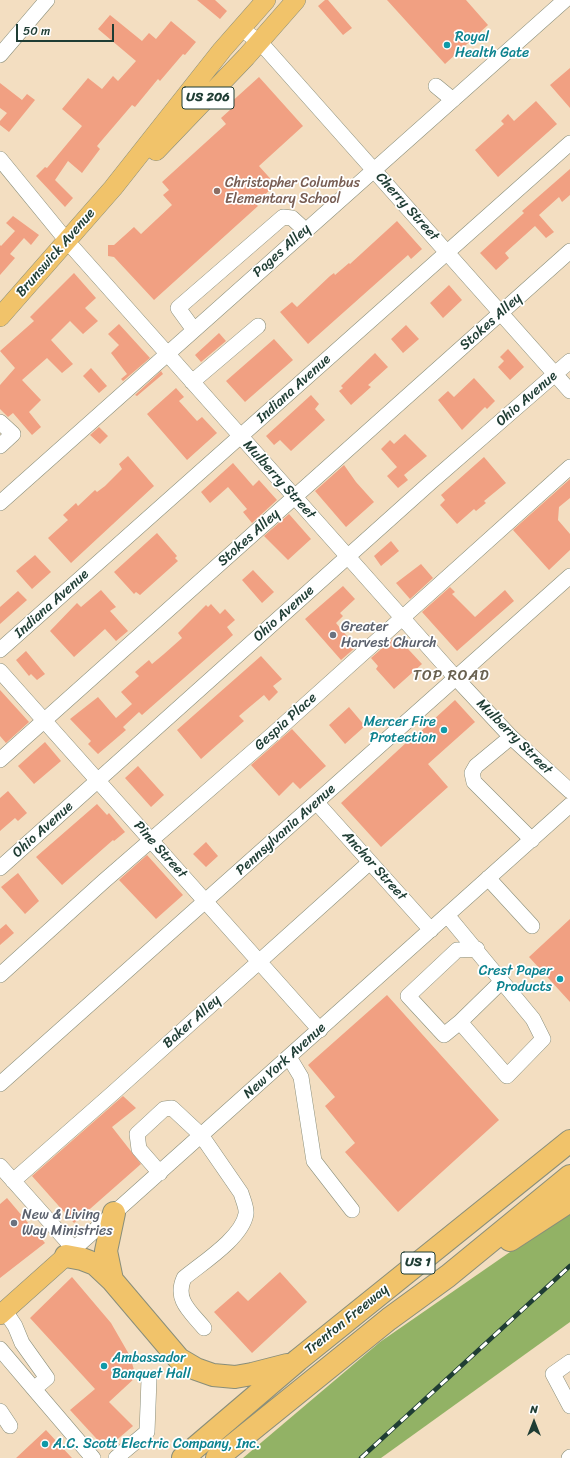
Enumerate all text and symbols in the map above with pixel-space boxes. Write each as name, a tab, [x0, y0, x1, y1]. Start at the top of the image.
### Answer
scale bar	[18, 16, 116, 42]
text: 50 m	[23, 20, 50, 42]
place label: Royal Health Gate	[455, 29, 529, 62]
marker: Royal Health Gate	[442, 40, 452, 50]
road number: US 206	[182, 87, 234, 109]
street label: Cherry Street	[372, 169, 442, 245]
place label: Christopher Columbus Elementary School	[225, 175, 360, 208]
marker: Christopher Columbus Elementary School	[212, 186, 222, 196]
street label: Brunswick Avenue	[13, 205, 99, 301]
street label: Pages Alley	[250, 221, 314, 281]
street label: Stokes Alley	[457, 290, 525, 354]
street label: Indiana Avenue	[253, 351, 335, 427]
street label: Ohio Avenue	[493, 368, 561, 430]
street label: Mulberry Street	[239, 437, 319, 523]
street label: Stokes Alley	[215, 506, 283, 570]
street label: Indiana Avenue	[11, 566, 93, 642]
street label: Ohio Avenue	[250, 582, 318, 646]
place label: Greater Harvest Church	[341, 619, 437, 652]
marker: Greater Harvest Church	[328, 630, 338, 640]
district label: TOP ROAD	[413, 667, 489, 685]
street label: Gespia Place	[251, 690, 321, 754]
street label: Mulberry Street	[472, 695, 556, 779]
place label: Mercer Fire Protection	[364, 714, 436, 746]
marker: Mercer Fire Protection	[439, 725, 449, 735]
street label: Pennsylvania Avenue	[233, 781, 339, 879]
street label: Ohio Avenue	[9, 798, 77, 862]
street label: Pine Street	[130, 818, 190, 882]
street label: Anchor Street	[338, 828, 410, 904]
place label: Crest Paper Products	[479, 963, 552, 996]
marker: Crest Paper Products	[555, 974, 565, 984]
street label: Baker Alley	[160, 992, 224, 1052]
street label: New York Avenue	[240, 1020, 330, 1102]
place label: New & Living Way Ministries	[22, 1207, 113, 1240]
marker: New & Living Way Ministries	[9, 1218, 19, 1228]
road number: US 1	[401, 1252, 435, 1274]
street label: Trenton Freeway	[302, 1281, 392, 1359]
place label: Ambassador Banquet Hall	[112, 1350, 191, 1382]
marker: Ambassador Banquet Hall	[99, 1361, 109, 1371]
text: N	[530, 1400, 538, 1419]
north arrow	[514, 1402, 554, 1442]
place label: A.C. Scott Electric Company, Inc.	[53, 1436, 261, 1452]
marker: A.C. Scott Electric Company, Inc.	[40, 1439, 50, 1449]

